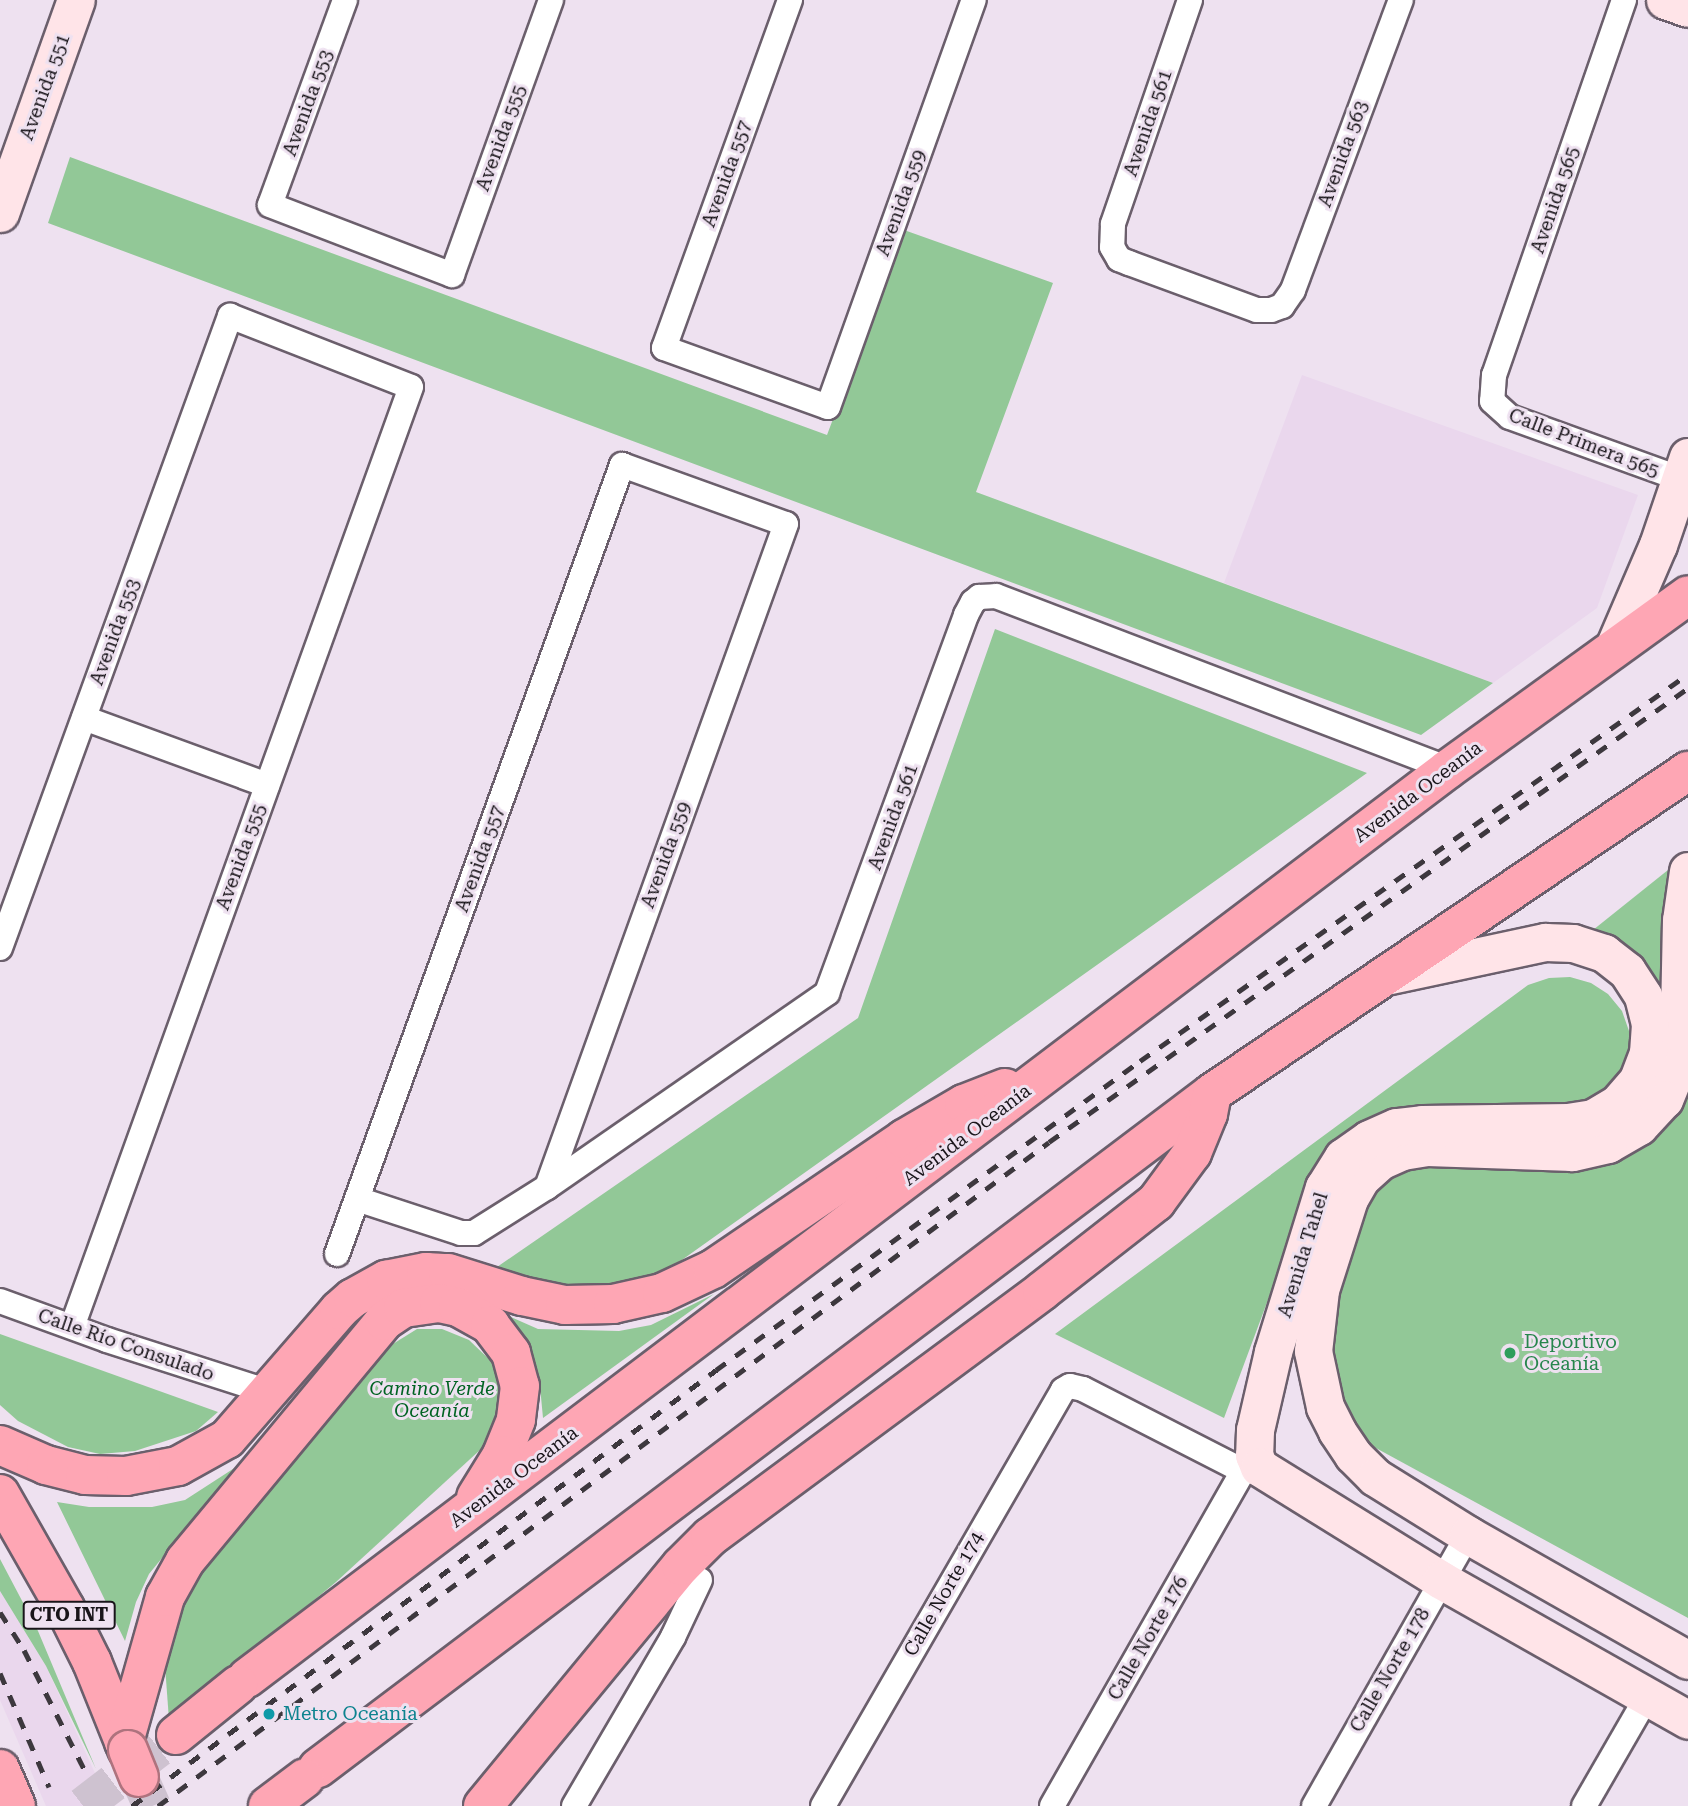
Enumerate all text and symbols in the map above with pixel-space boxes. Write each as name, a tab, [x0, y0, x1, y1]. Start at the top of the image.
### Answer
street label: Avenida 551	[15, 31, 75, 143]
street label: Avenida 553	[278, 47, 338, 159]
street label: Avenida 561	[1119, 67, 1177, 179]
street label: Avenida 555	[471, 82, 531, 194]
street label: Avenida 563	[1313, 98, 1373, 210]
street label: Avenida 557	[697, 118, 757, 230]
street label: Avenida 565	[1526, 144, 1584, 256]
street label: Avenida 559	[871, 147, 931, 259]
street label: Calle Primera 565	[1505, 404, 1663, 482]
street label: Avenida 553	[85, 576, 145, 688]
street label: Avenida Oceanía	[1349, 736, 1487, 848]
street label: Avenida 561	[863, 761, 923, 873]
street label: Avenida 559	[636, 799, 696, 911]
street label: Avenida 555	[211, 801, 271, 913]
street label: Avenida 557	[450, 803, 510, 915]
street label: Avenida Oceanía	[898, 1079, 1036, 1191]
street label: Avenida Tahel	[1273, 1190, 1333, 1320]
street label: Calle Río Consulado	[35, 1304, 217, 1386]
place label: Deportivo Oceanía	[1524, 1331, 1617, 1375]
marker: Deportivo Oceanía	[1502, 1345, 1518, 1361]
park label: Camino Verde Oceanía	[369, 1378, 495, 1422]
street label: Avenida Oceanía	[445, 1421, 583, 1533]
street label: Calle Norte 174	[899, 1528, 989, 1660]
street label: Calle Norte 176	[1103, 1572, 1193, 1704]
road number: CTO INT	[22, 1600, 116, 1630]
street label: Calle Norte 178	[1345, 1604, 1435, 1736]
place label: Metro Oceanía	[283, 1703, 418, 1725]
marker: Metro Oceanía	[261, 1706, 277, 1722]

